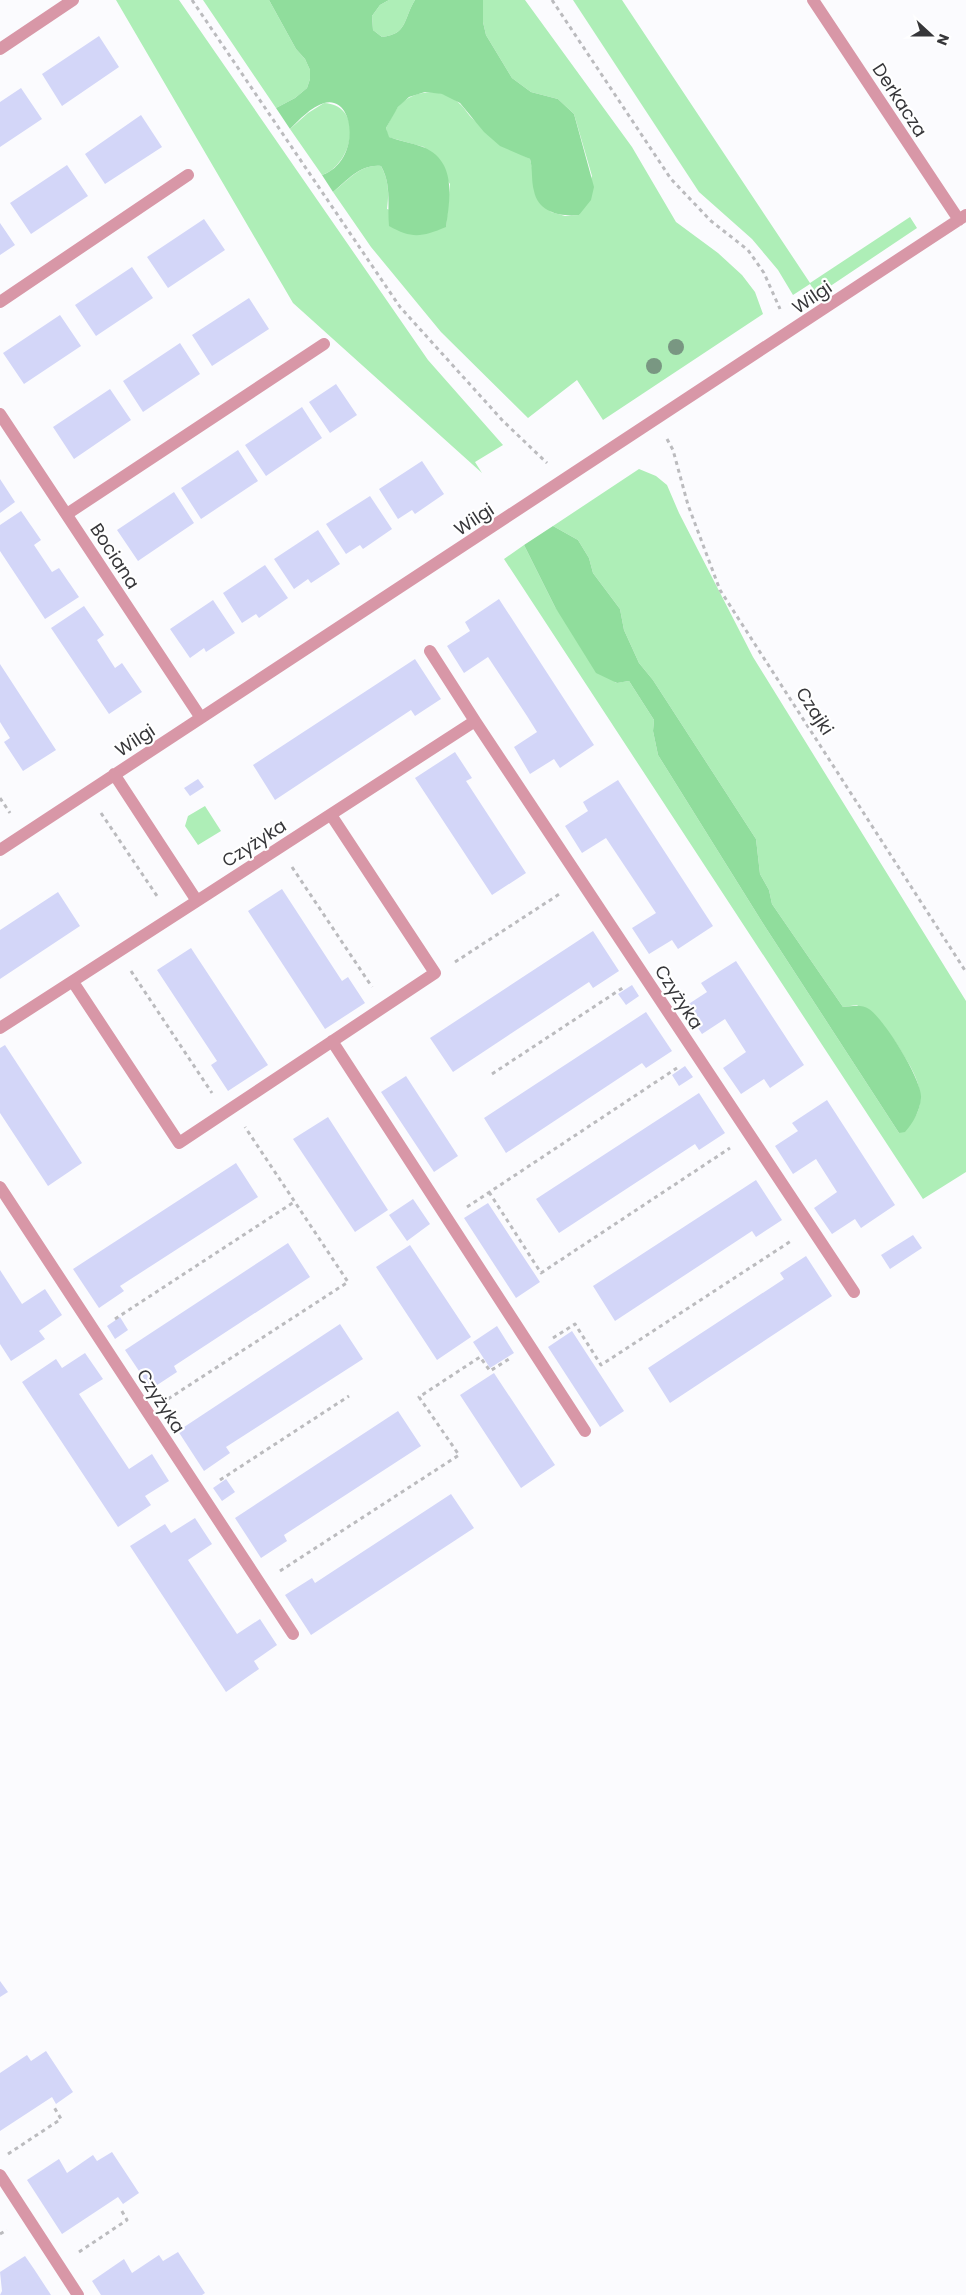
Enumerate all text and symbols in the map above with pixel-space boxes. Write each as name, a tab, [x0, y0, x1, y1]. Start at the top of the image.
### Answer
north arrow	[906, 10, 956, 60]
text: N	[932, 31, 954, 48]
street label: Derkacza	[867, 58, 933, 142]
street label: Wilgi	[787, 275, 837, 319]
street label: Wilgi	[449, 497, 499, 541]
street label: Bociana	[84, 518, 146, 594]
street label: Czajki	[790, 682, 840, 740]
street label: Wilgi	[110, 718, 160, 762]
street label: Czyżyka	[217, 813, 291, 873]
street label: Czyżyka	[649, 960, 709, 1034]
street label: Czyżyka	[131, 1364, 191, 1438]

